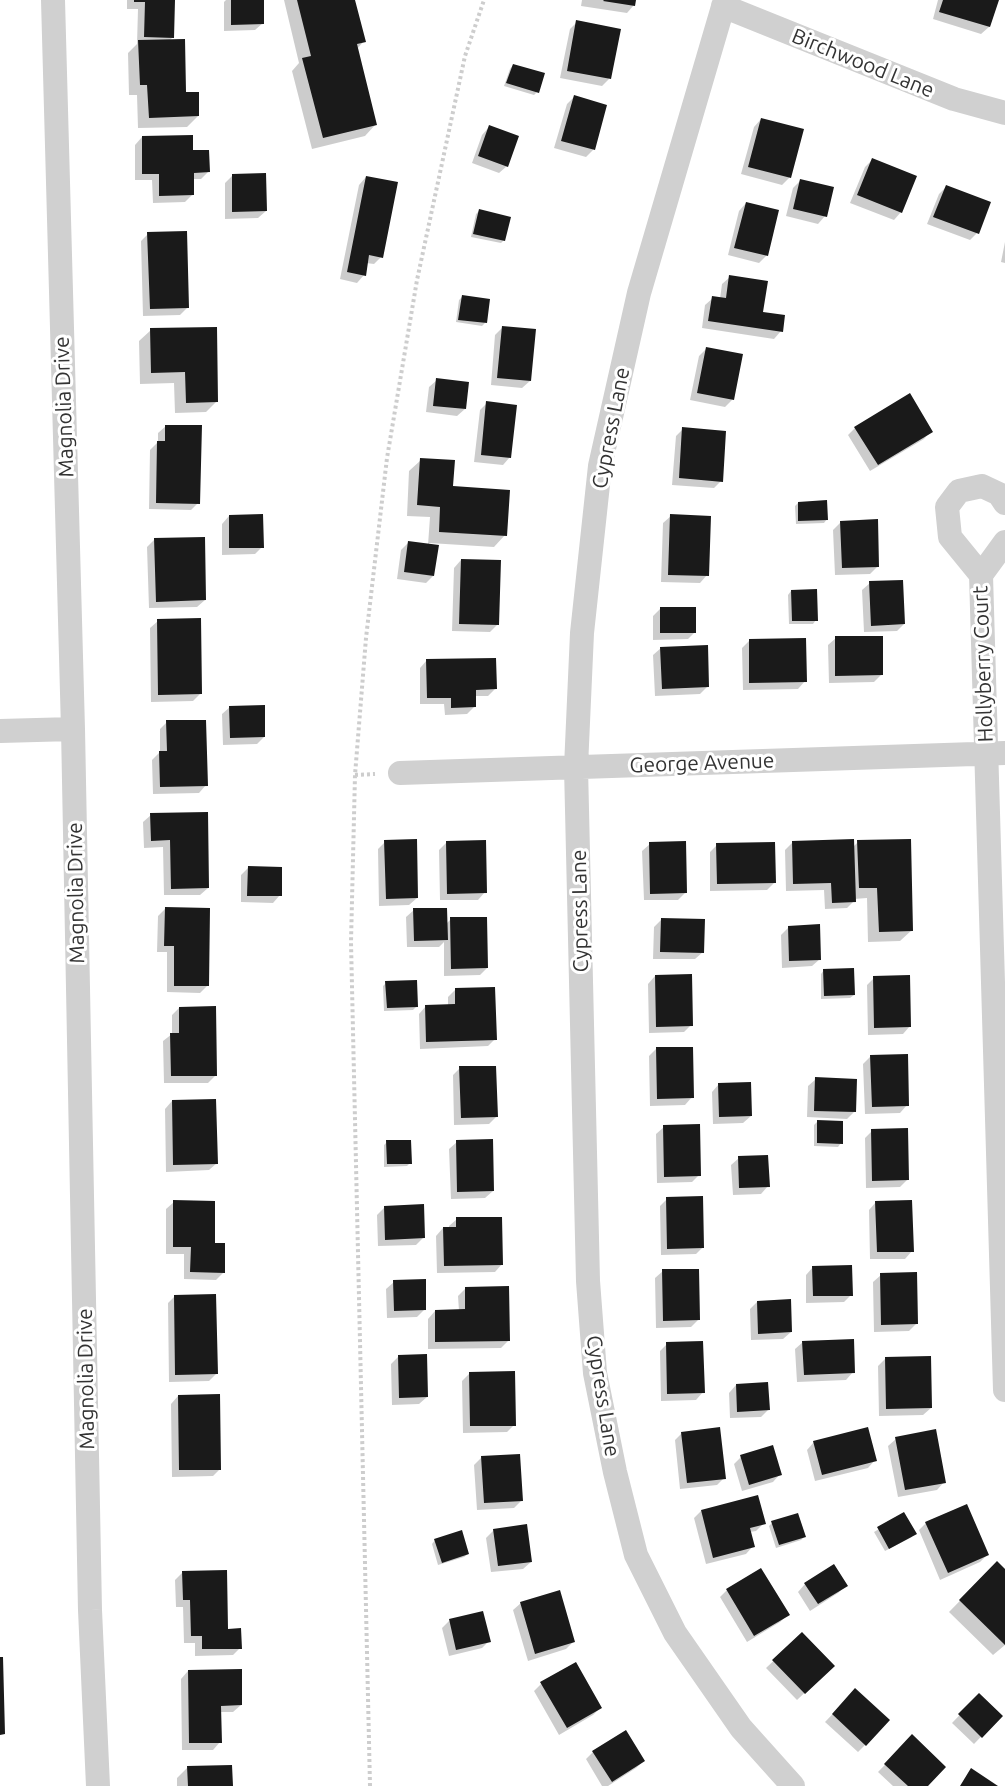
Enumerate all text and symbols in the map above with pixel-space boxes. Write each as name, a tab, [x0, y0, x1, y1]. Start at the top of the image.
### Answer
street label: Birchwood Lane	[788, 23, 938, 103]
street label: Magnolia Drive	[49, 336, 79, 478]
street label: Cypress Lane	[587, 365, 635, 491]
street label: Hollyberry Court	[968, 585, 998, 743]
street label: George Avenue	[629, 748, 775, 778]
street label: Magnolia Drive	[62, 822, 90, 964]
street label: Cypress Lane	[566, 849, 594, 973]
street label: Magnolia Drive	[72, 1308, 100, 1450]
street label: Cypress Lane	[581, 1333, 625, 1459]

